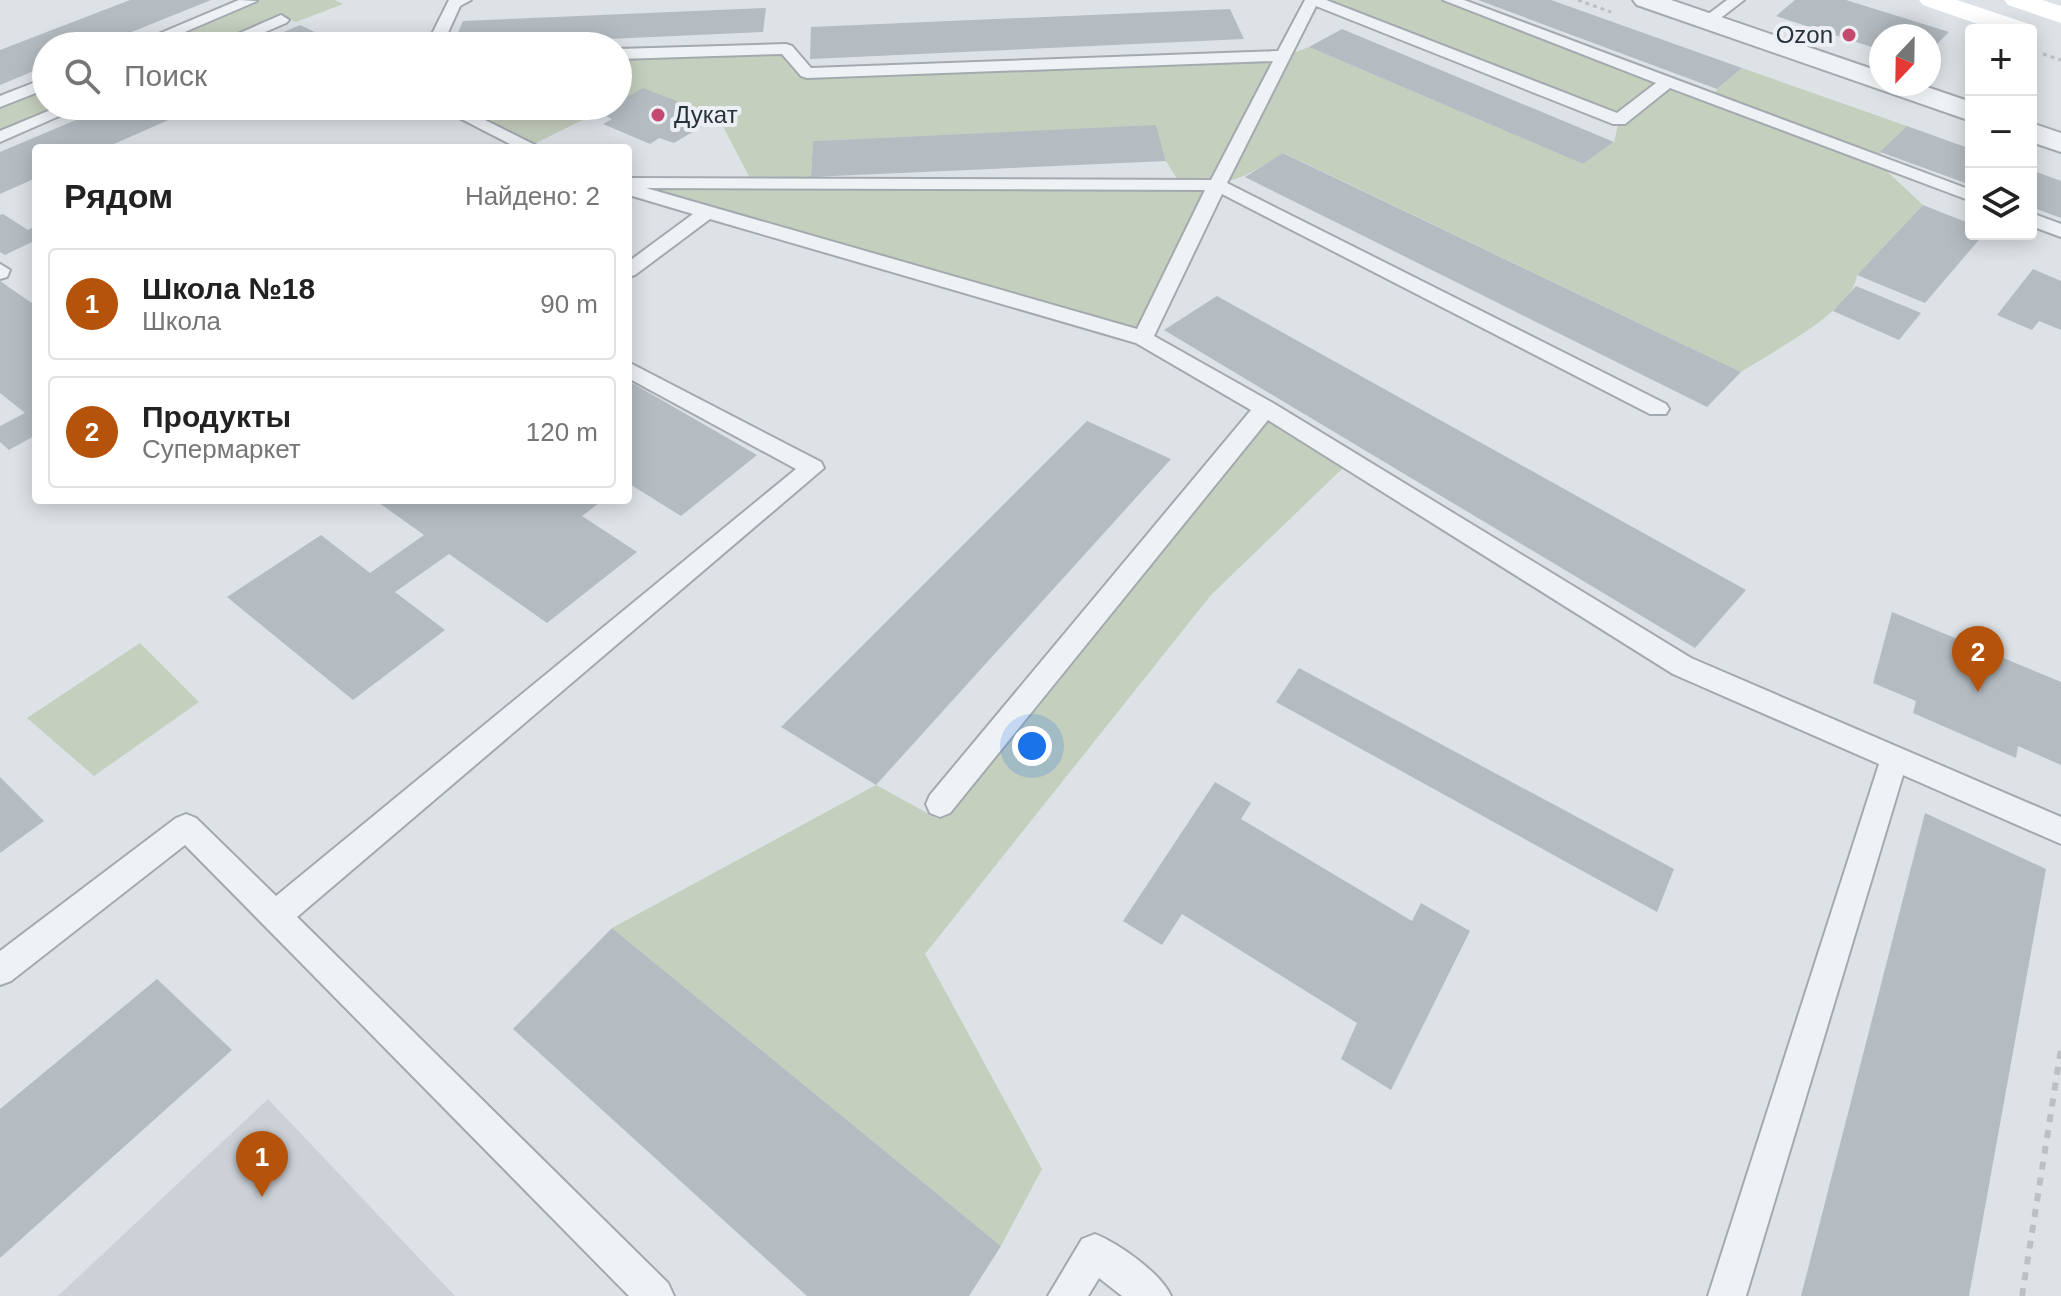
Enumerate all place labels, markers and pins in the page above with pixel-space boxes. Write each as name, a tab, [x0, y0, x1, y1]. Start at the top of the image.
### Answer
place label: Ozon	[1776, 21, 1833, 48]
marker: Ozon	[1840, 26, 1858, 44]
place label: Дукат	[674, 101, 738, 128]
marker: Дукат	[649, 106, 667, 124]
pin: 2	[1952, 626, 2004, 692]
pin: 1	[236, 1131, 288, 1197]

